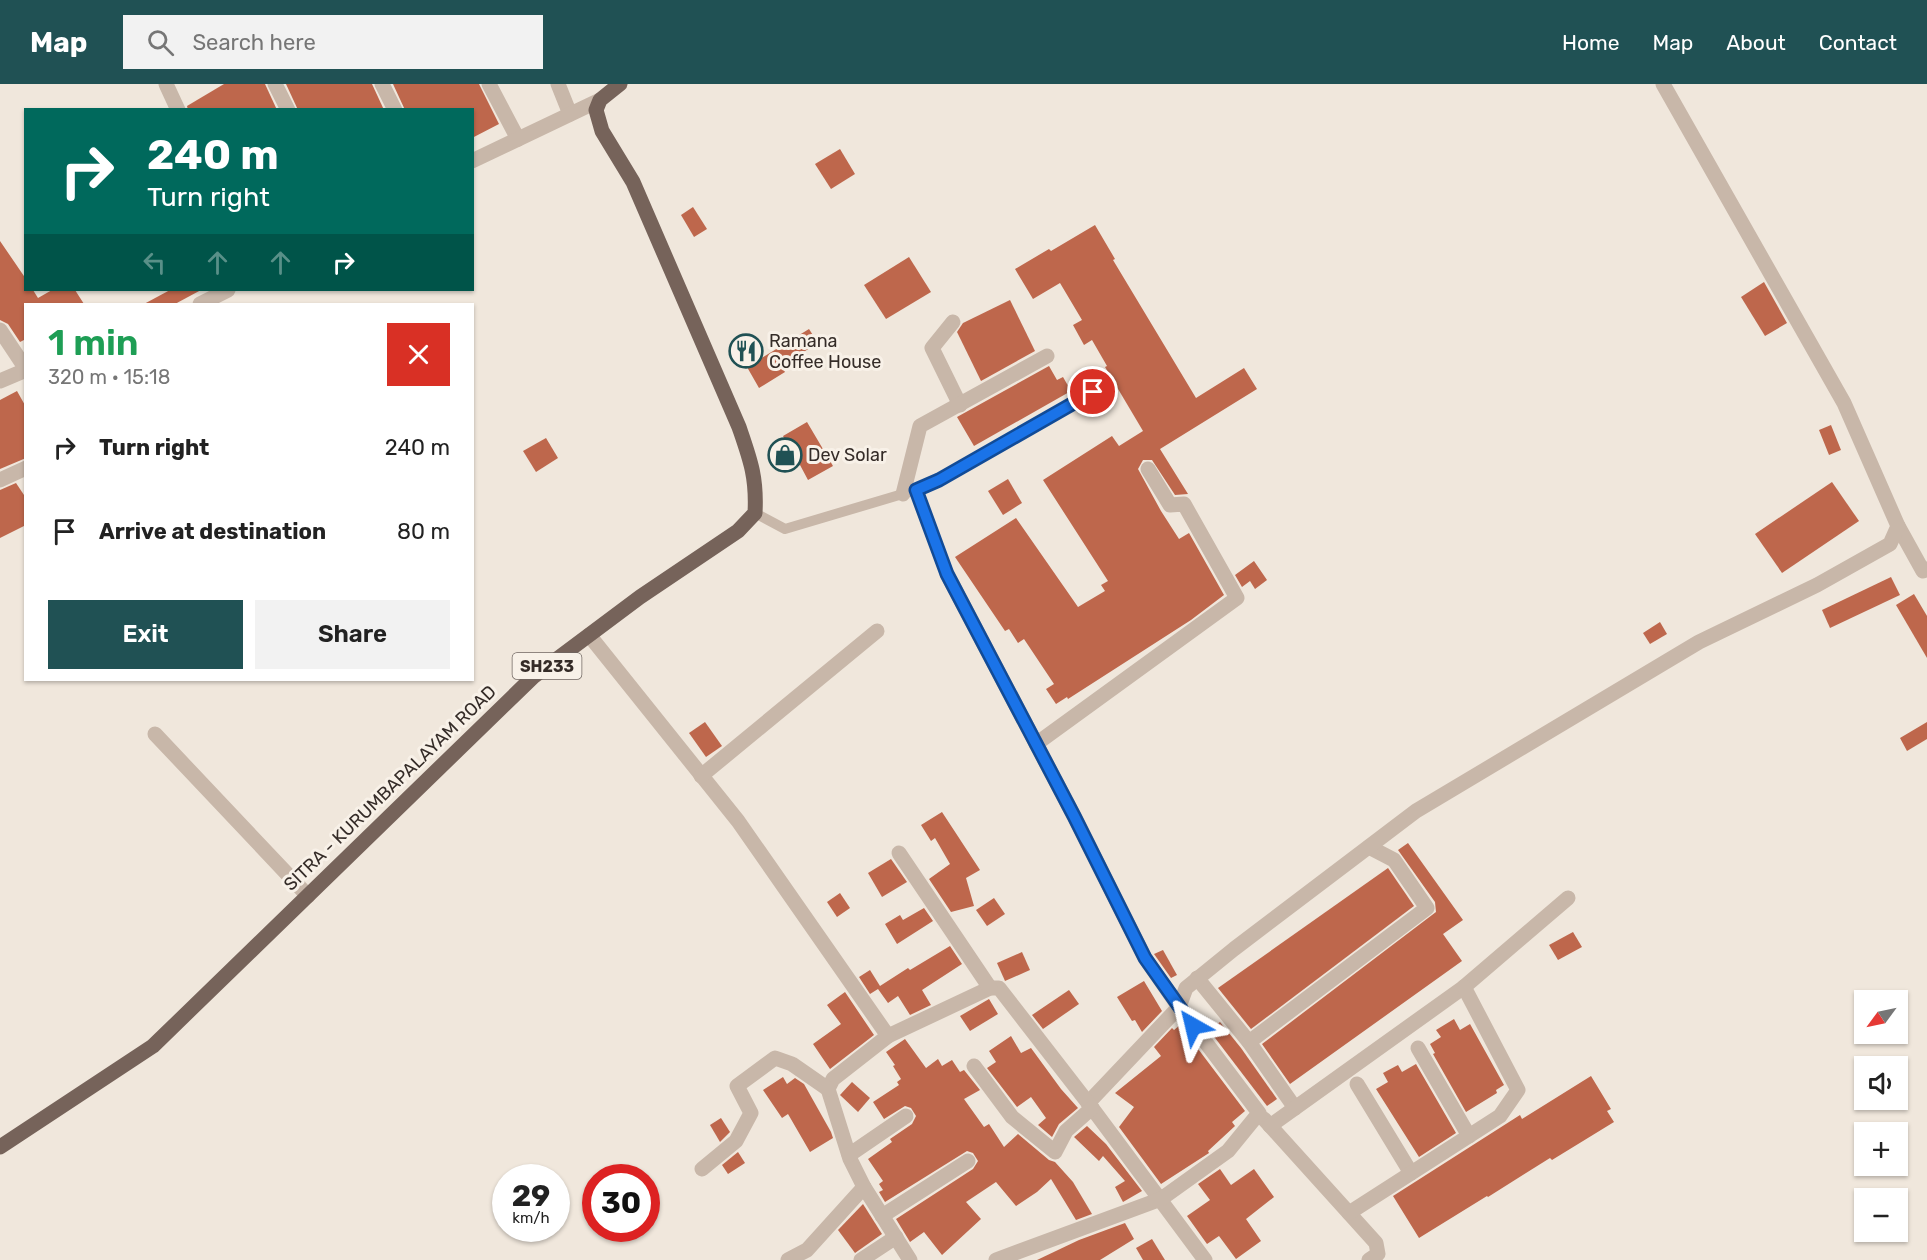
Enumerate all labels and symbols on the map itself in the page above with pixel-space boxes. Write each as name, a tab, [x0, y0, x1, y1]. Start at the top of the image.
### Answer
place label: Ramana Coffee House	[769, 330, 881, 373]
restaurant icon: Ramana Coffee House	[728, 333, 764, 369]
pin	[1067, 366, 1118, 417]
shop icon: Dev Solar	[767, 437, 803, 473]
place label: Dev Solar	[808, 444, 887, 466]
road number: SH233	[512, 653, 582, 679]
street label: SITRA - KURUMBAPALAYAM ROAD	[279, 681, 501, 895]
north arrow	[1854, 990, 1908, 1044]
position arrow	[1161, 994, 1225, 1058]
speed limit sign: 30	[582, 1164, 660, 1242]

